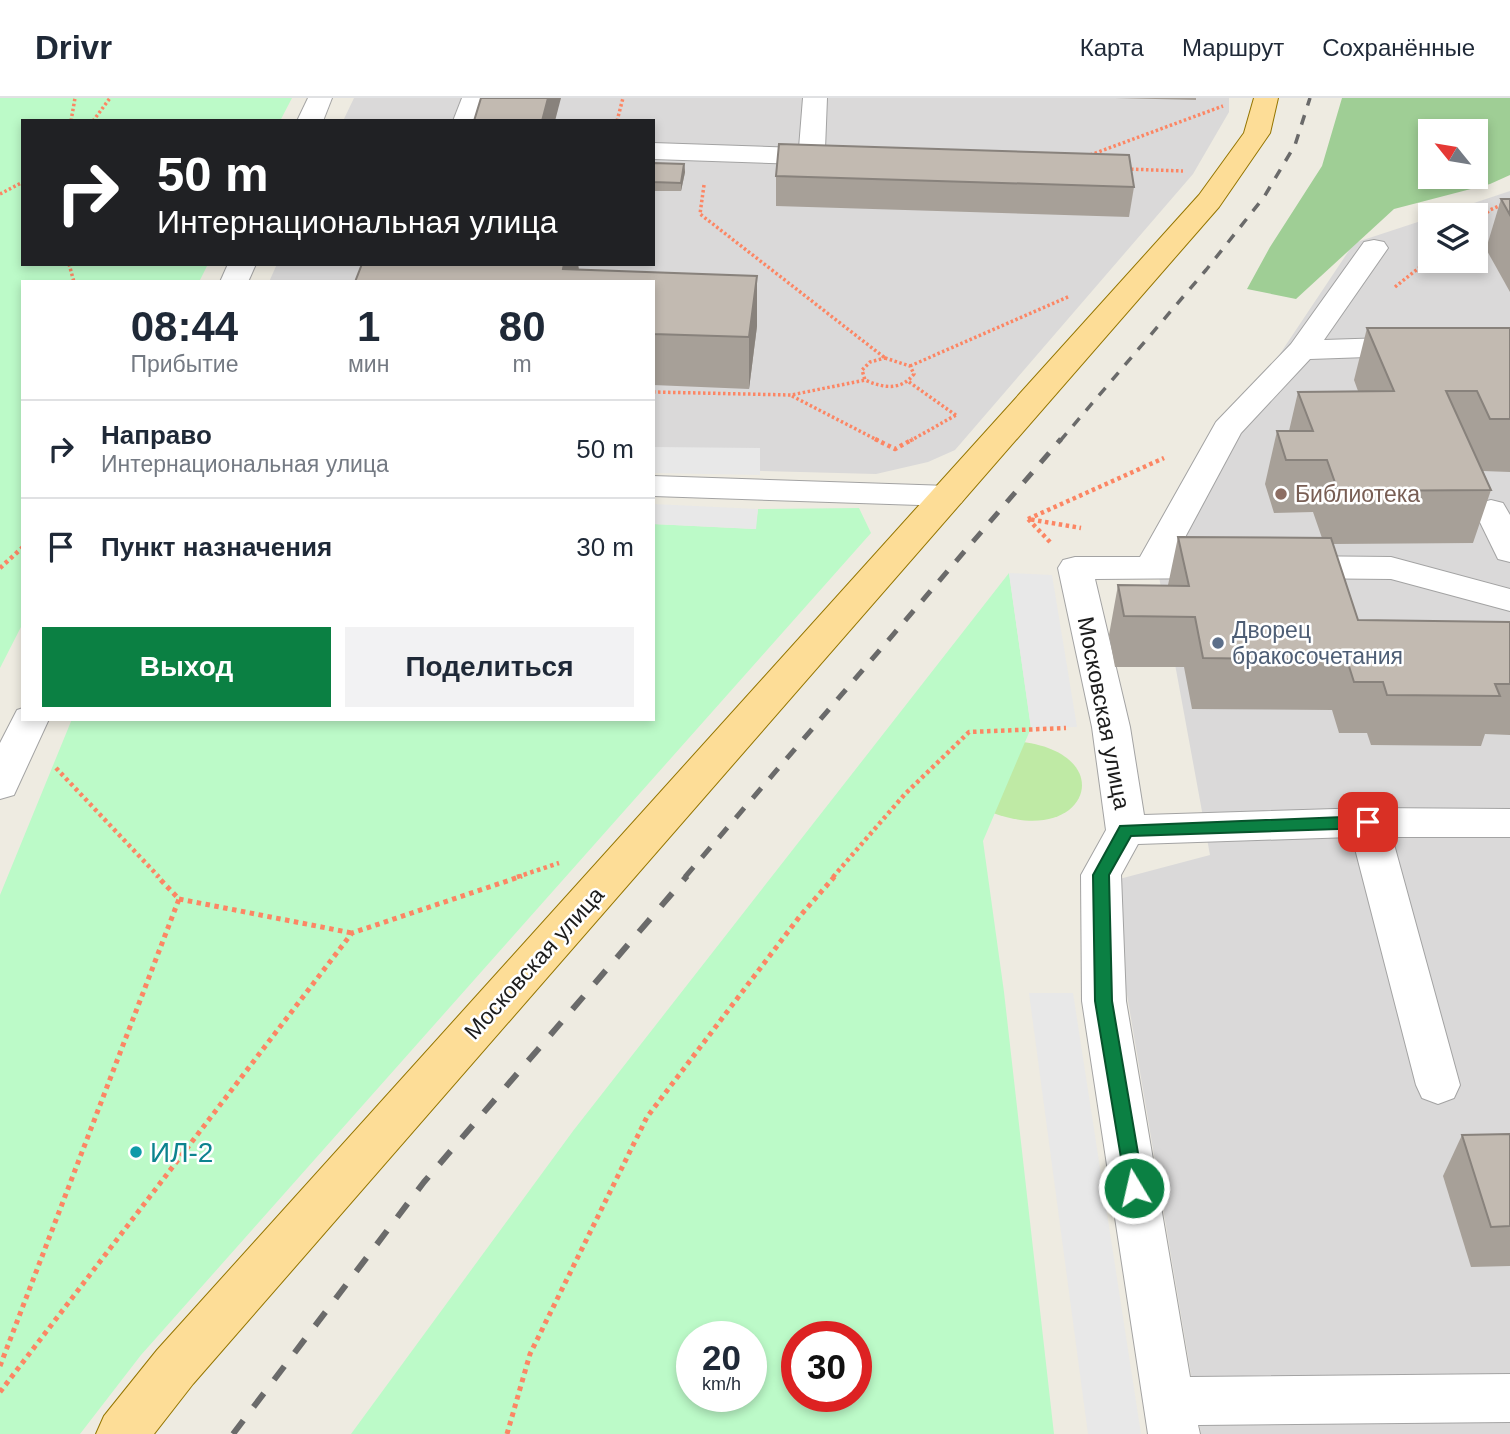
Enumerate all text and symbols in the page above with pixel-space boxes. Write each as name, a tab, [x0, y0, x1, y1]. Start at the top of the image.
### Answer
text: Drivr	[35, 29, 112, 66]
text: Карта	[1080, 34, 1144, 61]
text: Маршрут	[1182, 34, 1284, 61]
text: Сохранённые	[1322, 34, 1475, 61]
north arrow	[1418, 119, 1488, 189]
map controls	[1418, 119, 1488, 273]
icon: right	[42, 147, 133, 238]
text: 50 m	[157, 147, 269, 201]
button: layers	[1418, 203, 1488, 273]
text: Интернациональная улица	[157, 204, 558, 240]
text: 08:44	[131, 303, 238, 350]
text: 1	[357, 303, 380, 350]
text: 80	[499, 303, 546, 350]
text: Прибытие	[130, 351, 239, 377]
text: мин	[348, 351, 389, 377]
text: m	[513, 351, 532, 377]
text: Направо	[101, 420, 212, 450]
icon: right	[42, 430, 80, 468]
text: 50 m	[576, 434, 634, 464]
text: Интернациональная улица	[101, 451, 389, 477]
place label: Библиотека	[1295, 481, 1420, 507]
marker: Библиотека	[1273, 486, 1289, 502]
icon: arrive	[42, 528, 80, 566]
text: Пункт назначения	[101, 532, 332, 562]
text: 30 m	[576, 532, 634, 562]
street label: Московская улица	[1073, 614, 1135, 812]
place label: Дворец бракосочетания	[1232, 617, 1403, 669]
button: Выход	[42, 627, 331, 707]
button: Поделиться	[345, 627, 634, 707]
marker: Дворец бракосочетания	[1210, 635, 1226, 651]
pin	[1338, 792, 1398, 852]
icon: arrive	[1349, 803, 1387, 841]
street label: Московская улица	[459, 881, 609, 1044]
place label: ИЛ-2	[150, 1137, 213, 1168]
marker: ИЛ-2	[128, 1144, 144, 1160]
position arrow	[1097, 1151, 1171, 1225]
speed limit sign: 30	[781, 1321, 872, 1412]
text: 20	[702, 1338, 741, 1377]
text: km/h	[702, 1374, 741, 1394]

